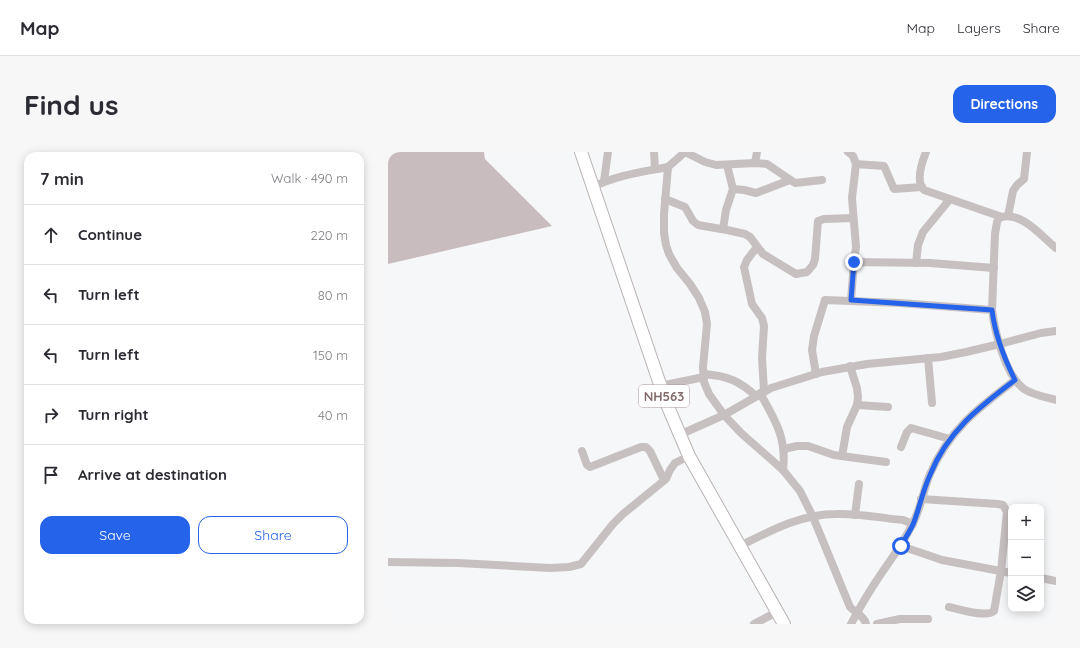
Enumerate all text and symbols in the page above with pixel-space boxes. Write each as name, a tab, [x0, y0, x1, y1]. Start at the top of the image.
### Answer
text: Map	[20, 16, 59, 40]
text: Map	[906, 19, 935, 37]
text: Layers	[957, 19, 1001, 37]
text: Share	[1023, 19, 1060, 37]
button: Directions	[953, 85, 1056, 123]
text: Find us	[24, 87, 118, 122]
text: 7 min	[40, 168, 84, 189]
text: Walk · 490 m	[271, 170, 348, 186]
icon: ahead	[40, 224, 62, 246]
text: Continue	[78, 225, 142, 244]
text: 220 m	[310, 227, 348, 243]
route end	[845, 253, 863, 271]
icon: left	[40, 284, 62, 306]
text: Turn left	[78, 285, 140, 304]
text: 80 m	[318, 287, 348, 303]
icon: left	[40, 344, 62, 366]
text: Turn left	[78, 345, 140, 364]
text: 150 m	[313, 347, 348, 363]
road number: NH563	[639, 385, 689, 407]
icon: right	[40, 404, 62, 426]
text: Turn right	[78, 405, 149, 424]
text: 40 m	[318, 407, 348, 423]
icon: arrive	[40, 464, 62, 486]
text: Arrive at destination	[78, 465, 227, 484]
map controls	[1008, 504, 1044, 612]
button: +	[1008, 504, 1044, 540]
button: Save	[40, 516, 190, 554]
button: Share	[198, 516, 348, 554]
route start	[892, 537, 910, 555]
button: −	[1008, 540, 1044, 576]
button: layers	[1008, 576, 1044, 612]

